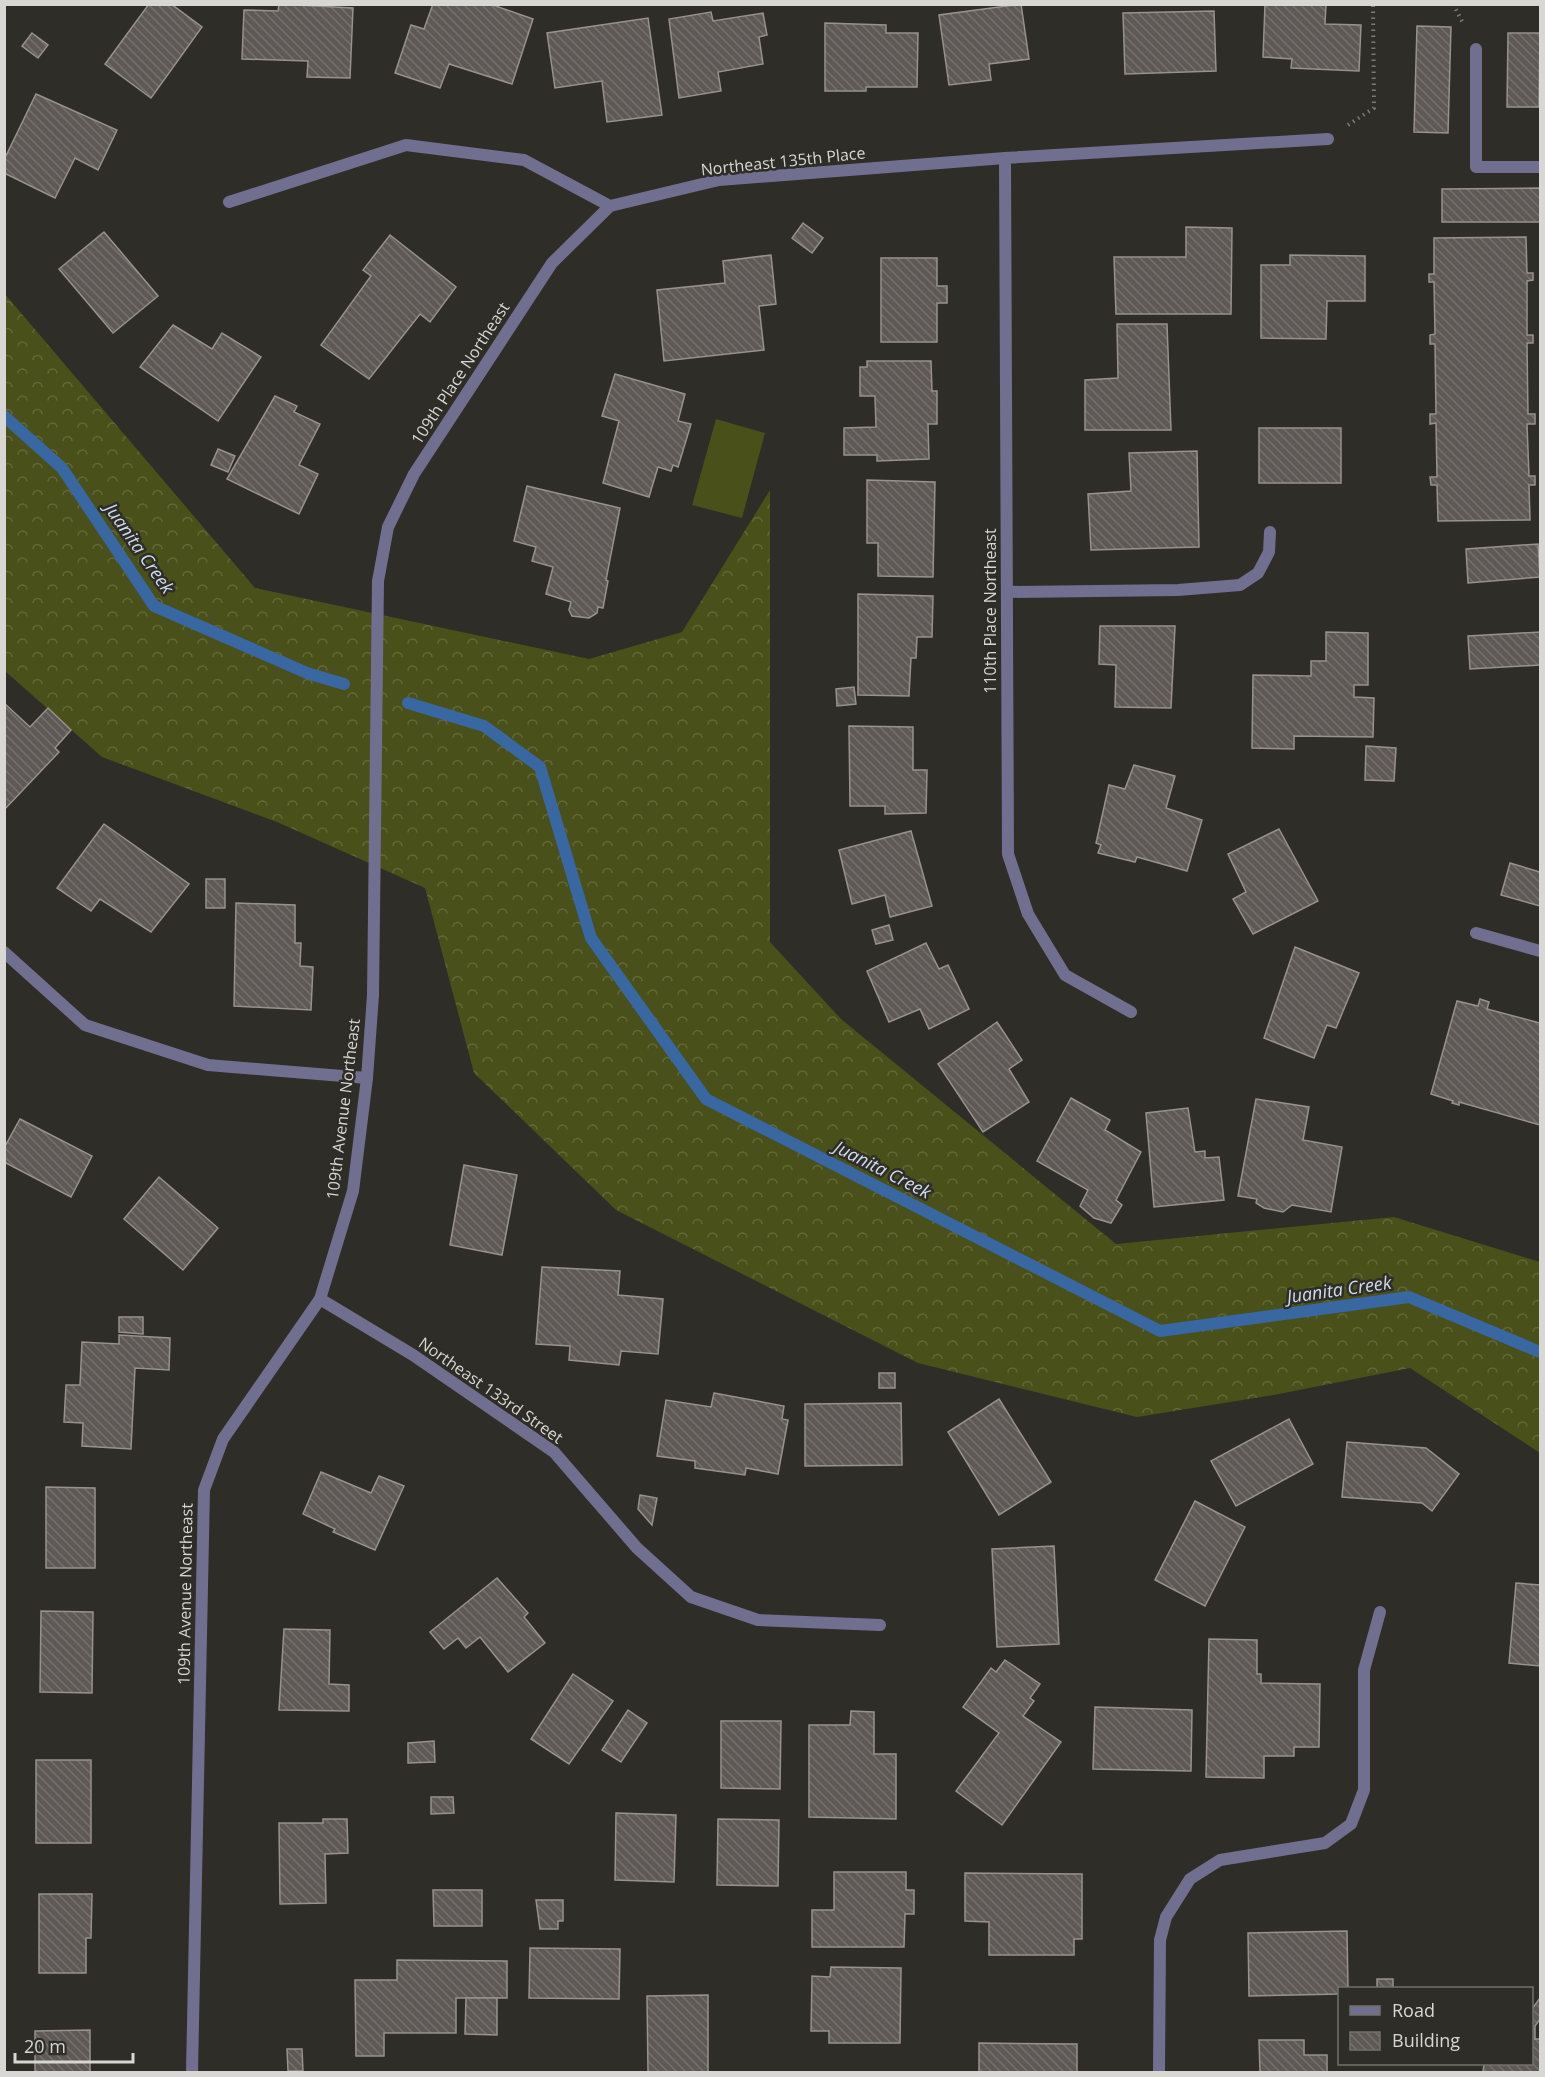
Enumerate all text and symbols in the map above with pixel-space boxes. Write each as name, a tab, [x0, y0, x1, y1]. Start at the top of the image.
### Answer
street label: Northeast 135th Place	[700, 141, 866, 181]
street label: 109th Place Northeast	[406, 297, 514, 448]
water label: Juanita Creek	[98, 495, 181, 599]
street label: 110th Place Northeast	[979, 528, 1001, 694]
street label: 109th Avenue Northeast	[321, 1017, 365, 1201]
water label: Juanita Creek	[828, 1133, 937, 1204]
water label: Juanita Creek	[1282, 1270, 1394, 1309]
street label: Northeast 133rd Street	[414, 1332, 568, 1448]
street label: 109th Avenue Northeast	[172, 1503, 198, 1685]
legend	[1338, 1987, 1533, 2065]
text: Road	[1392, 1998, 1435, 2022]
scale bar	[15, 2026, 134, 2064]
text: Building	[1392, 2028, 1460, 2052]
text: 20 m	[24, 2034, 66, 2058]

